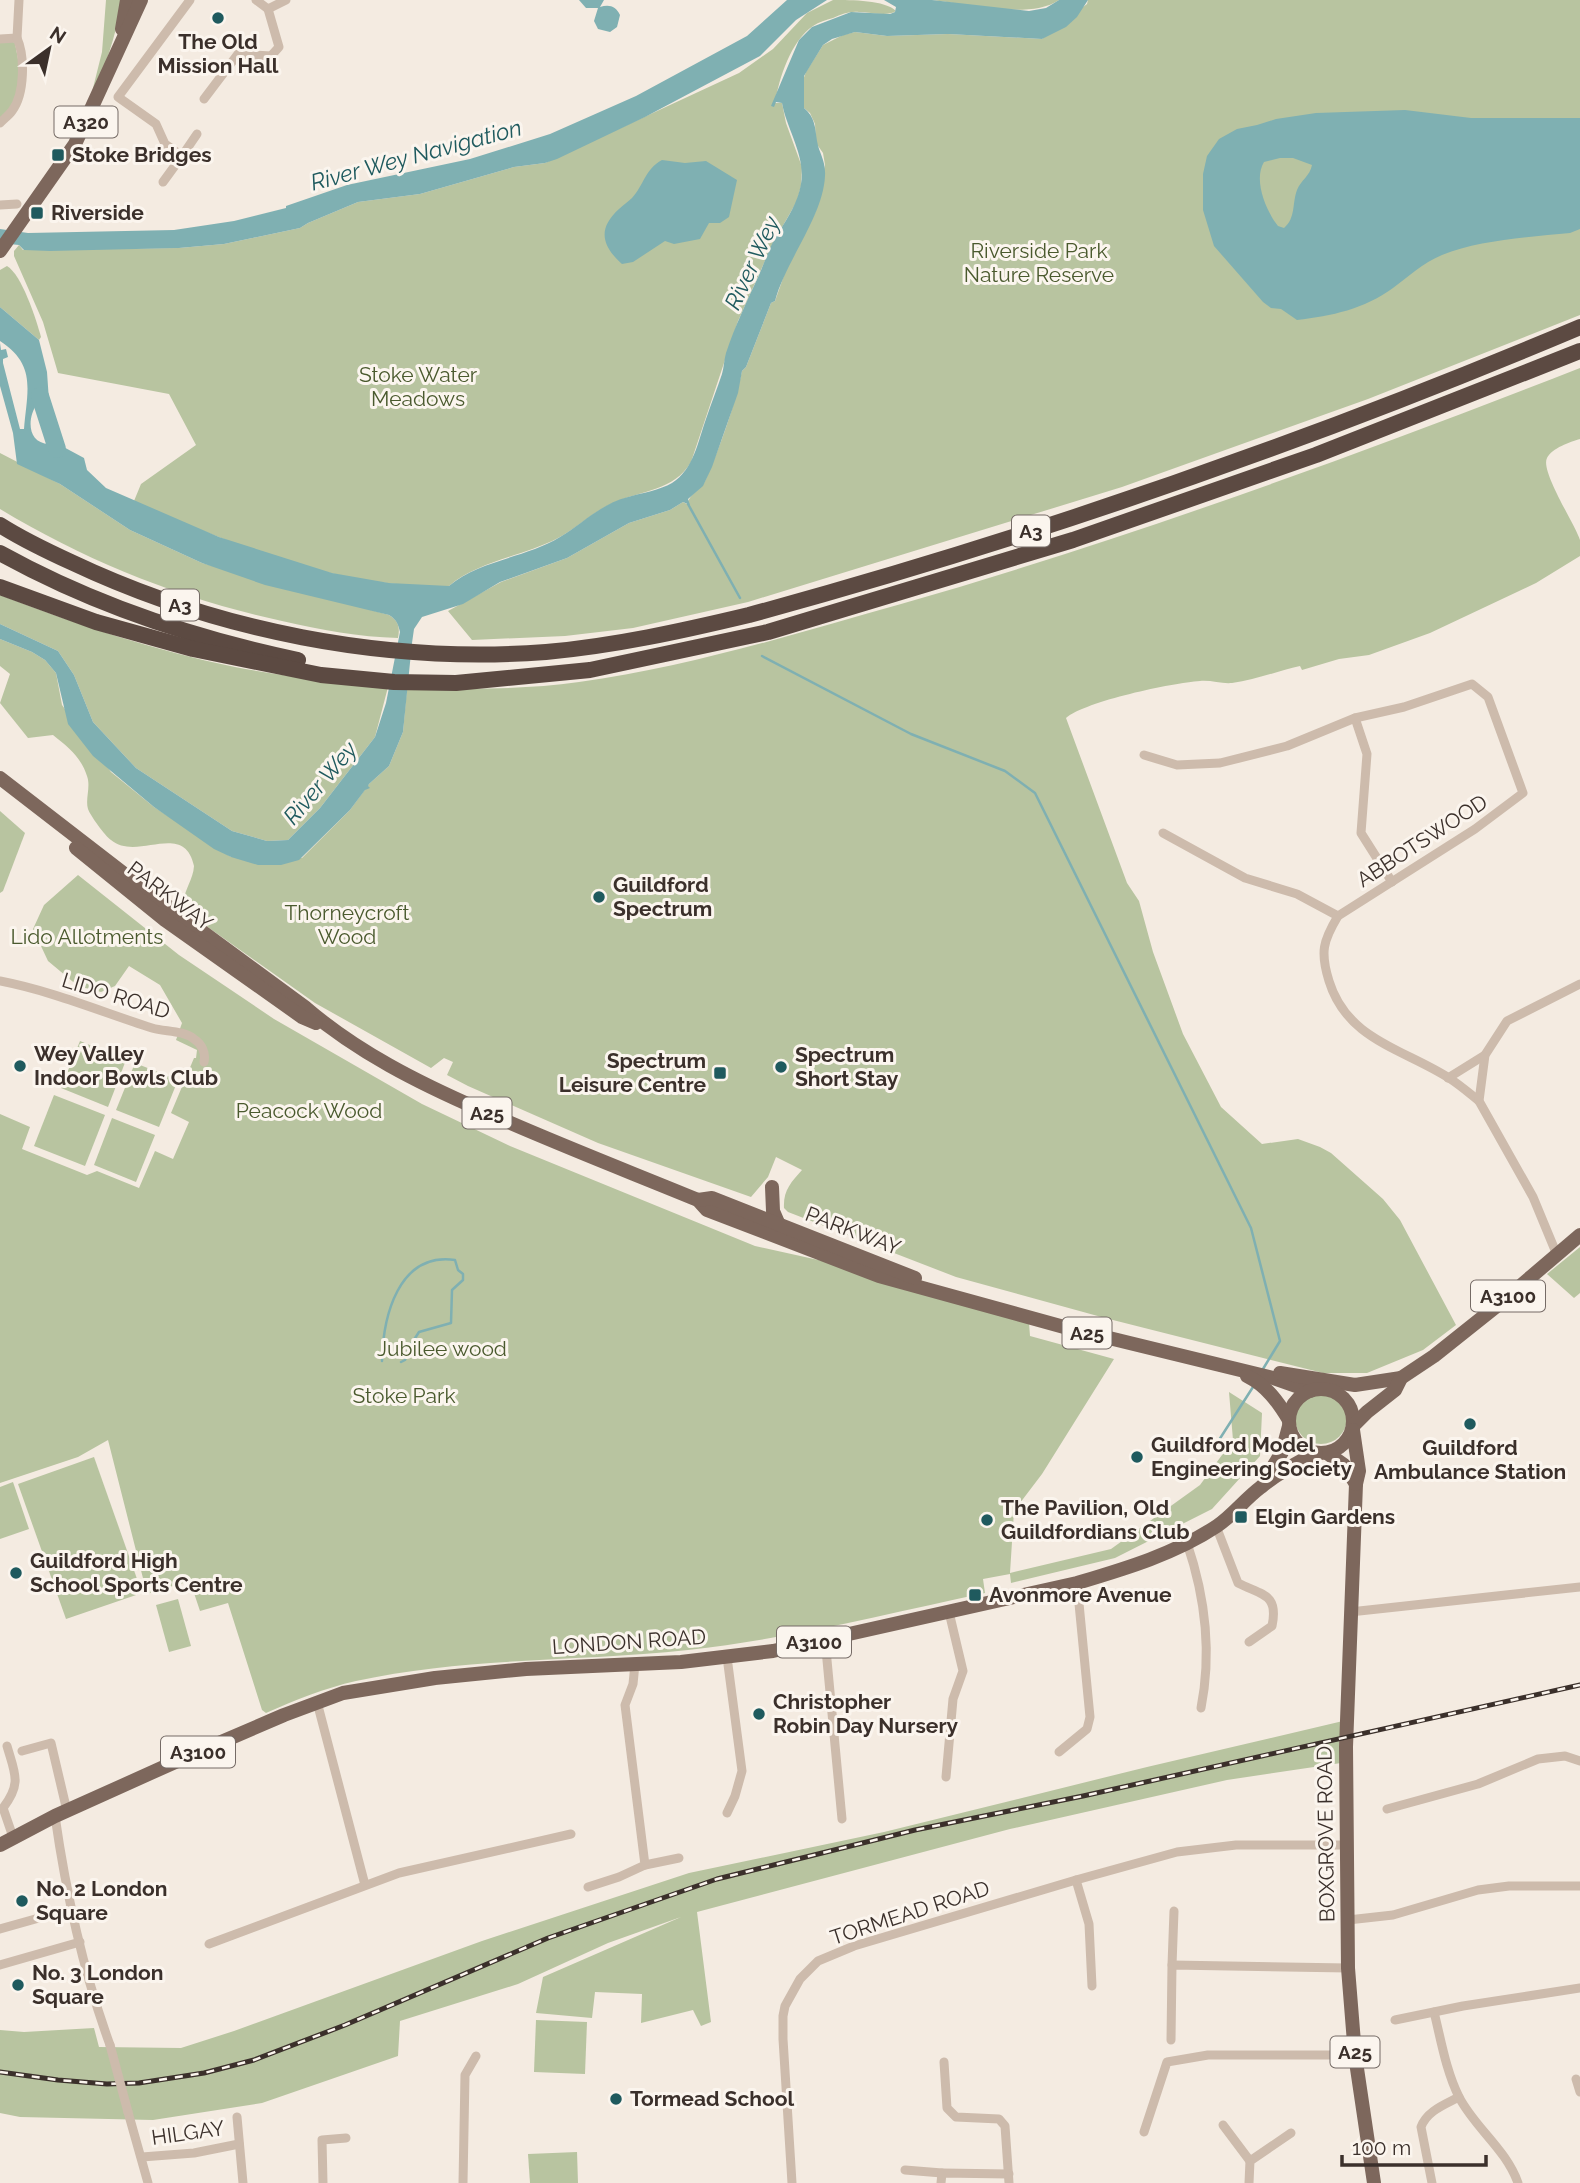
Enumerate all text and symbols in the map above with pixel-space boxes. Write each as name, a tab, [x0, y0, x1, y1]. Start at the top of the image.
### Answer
marker: The Old Mission Hall	[210, 10, 226, 26]
north arrow	[14, 14, 84, 84]
text: N	[46, 22, 70, 48]
place label: The Old Mission Hall	[158, 29, 279, 78]
road number: A320	[55, 106, 118, 138]
water label: River Wey Navigation	[307, 113, 524, 196]
place label: Stoke Bridges	[72, 142, 212, 167]
marker: Stoke Bridges	[50, 147, 66, 163]
place label: Riverside	[51, 200, 144, 225]
marker: Riverside	[29, 205, 45, 221]
water label: River Wey	[718, 211, 785, 314]
park label: Riverside Park Nature Reserve	[964, 238, 1114, 287]
park label: Stoke Water Meadows	[359, 362, 478, 411]
road number: A3	[1012, 516, 1050, 546]
road number: A3	[161, 590, 199, 620]
water label: River Wey	[277, 735, 363, 830]
street label: ABBOTSWOOD	[1352, 789, 1492, 892]
street label: PARKWAY	[123, 855, 218, 936]
place label: Guildford Spectrum	[613, 872, 712, 921]
marker: Guildford Spectrum	[591, 889, 607, 905]
park label: Thorneycroft Wood	[284, 900, 410, 949]
park label: Lido Allotments	[10, 924, 164, 949]
street label: LIDO ROAD	[59, 967, 173, 1024]
place label: Wey Valley Indoor Bowls Club	[34, 1041, 218, 1090]
place label: Spectrum Short Stay	[795, 1042, 899, 1091]
place label: Spectrum Leisure Centre	[559, 1048, 706, 1097]
marker: Wey Valley Indoor Bowls Club	[12, 1058, 28, 1074]
marker: Spectrum Short Stay	[773, 1059, 789, 1075]
marker: Spectrum Leisure Centre	[712, 1065, 728, 1081]
park label: Peacock Wood	[236, 1098, 382, 1123]
road number: A25	[462, 1098, 512, 1128]
street label: PARKWAY	[802, 1201, 905, 1260]
road number: A3100	[1471, 1280, 1545, 1312]
road number: A25	[1062, 1317, 1112, 1348]
park label: Jubilee wood	[377, 1336, 507, 1361]
park label: Stoke Park	[352, 1383, 456, 1408]
marker: Guildford Ambulance Station	[1462, 1416, 1478, 1432]
place label: Guildford Model Engineering Society	[1151, 1432, 1353, 1481]
place label: Guildford Ambulance Station	[1374, 1435, 1566, 1484]
marker: Guildford Model Engineering Society	[1129, 1449, 1145, 1465]
place label: The Pavilion, Old Guildfordians Club	[1001, 1495, 1190, 1544]
place label: Elgin Gardens	[1255, 1504, 1395, 1529]
marker: Elgin Gardens	[1233, 1509, 1249, 1525]
marker: The Pavilion, Old Guildfordians Club	[979, 1512, 995, 1528]
place label: Guildford High School Sports Centre	[30, 1548, 243, 1597]
marker: Guildford High School Sports Centre	[8, 1565, 24, 1581]
place label: Avonmore Avenue	[989, 1582, 1172, 1607]
marker: Avonmore Avenue	[967, 1587, 983, 1603]
street label: LONDON ROAD	[551, 1624, 707, 1659]
road number: A3100	[777, 1626, 851, 1658]
place label: Christopher Robin Day Nursery	[773, 1689, 959, 1738]
marker: Christopher Robin Day Nursery	[751, 1706, 767, 1722]
road number: A3100	[161, 1736, 235, 1768]
street label: BOXGROVE ROAD	[1311, 1746, 1340, 1922]
street label: TORMEAD ROAD	[827, 1875, 993, 1950]
place label: No. 2 London Square	[36, 1876, 168, 1925]
marker: No. 2 London Square	[14, 1893, 30, 1909]
place label: No. 3 London Square	[32, 1960, 163, 2009]
marker: No. 3 London Square	[10, 1977, 26, 1993]
road number: A25	[1330, 2036, 1380, 2068]
place label: Tormead School	[630, 2086, 794, 2111]
marker: Tormead School	[608, 2091, 624, 2107]
street label: HILGAY	[150, 2115, 226, 2150]
scale bar	[1342, 2124, 1486, 2168]
text: 100 m	[1352, 2135, 1411, 2160]

